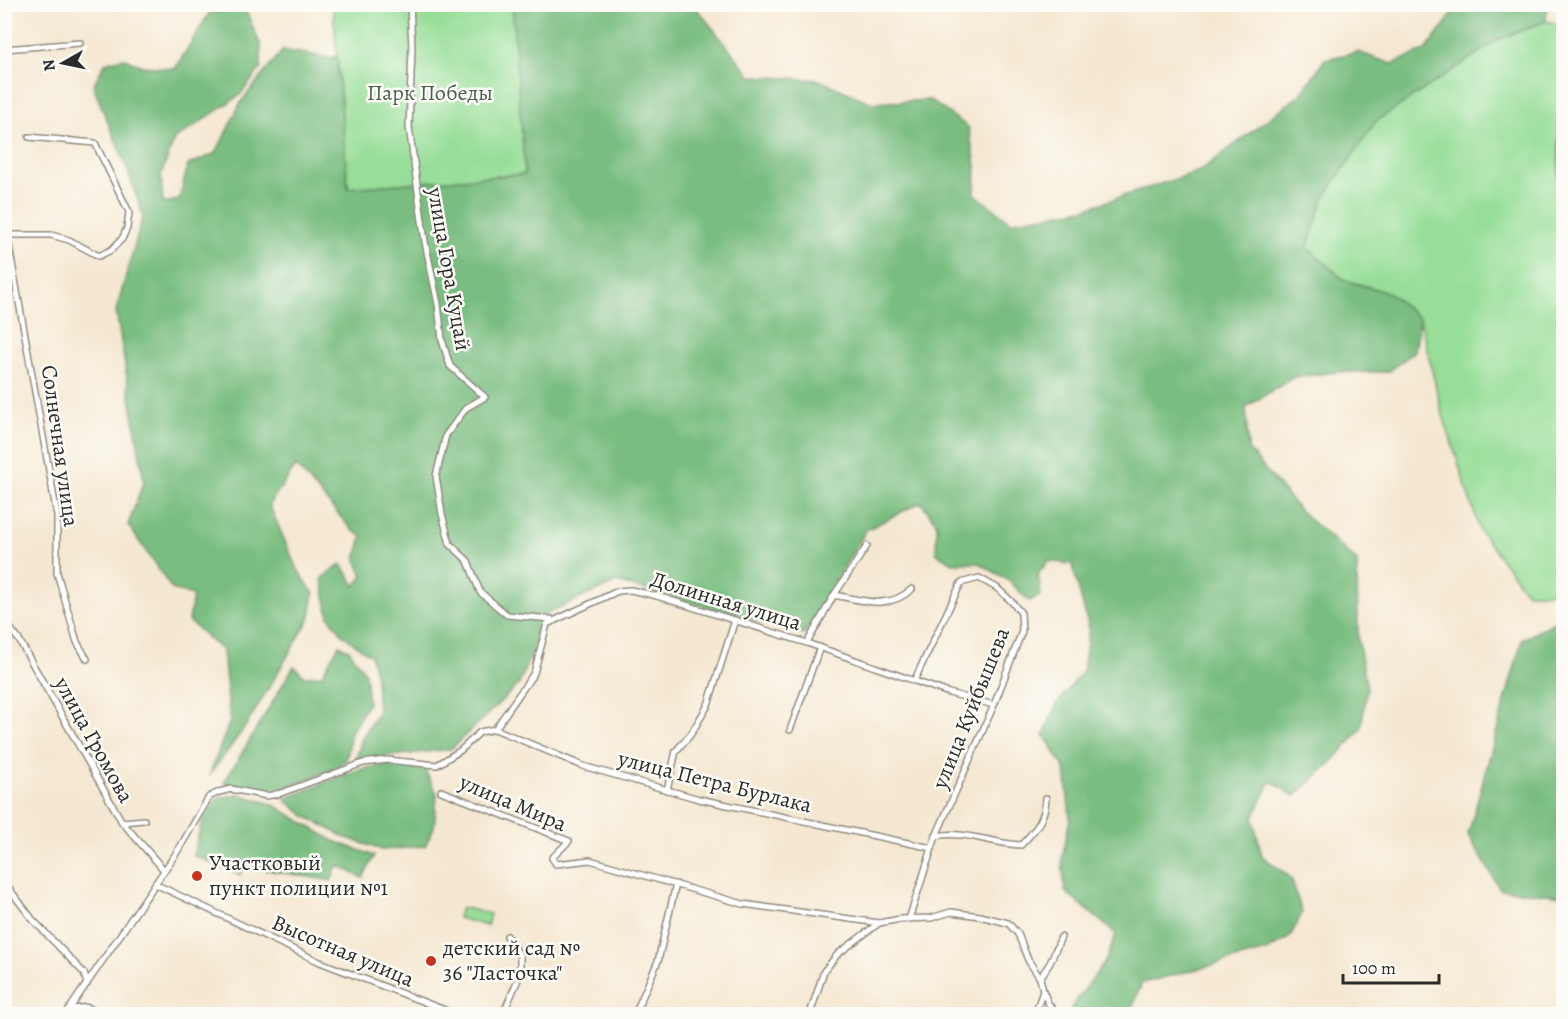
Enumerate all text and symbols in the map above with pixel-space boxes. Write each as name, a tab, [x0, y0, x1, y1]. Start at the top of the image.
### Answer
north arrow	[33, 33, 93, 93]
text: N	[37, 57, 61, 73]
park label: Парк Победы	[367, 78, 493, 108]
street label: улица Гора Куцай	[420, 184, 478, 353]
street label: Солнечная улица	[34, 363, 86, 530]
street label: Долинная улица	[647, 564, 806, 638]
street label: улица Куйбышева	[925, 622, 1017, 794]
street label: улица Громова	[47, 671, 141, 809]
street label: улица Петра Бурлака	[614, 743, 816, 821]
street label: улица Мира	[454, 767, 572, 839]
place label: Участковый пункт полиции №1	[209, 848, 388, 903]
marker: Участковый пункт полиции №1	[190, 869, 204, 883]
street label: Высотная улица	[267, 908, 420, 995]
place label: детский сад № 36 "Ласточка"	[442, 933, 580, 988]
scale bar	[1343, 947, 1439, 985]
marker: детский сад № 36 "Ласточка"	[424, 954, 438, 968]
text: 100 m	[1352, 956, 1396, 980]

